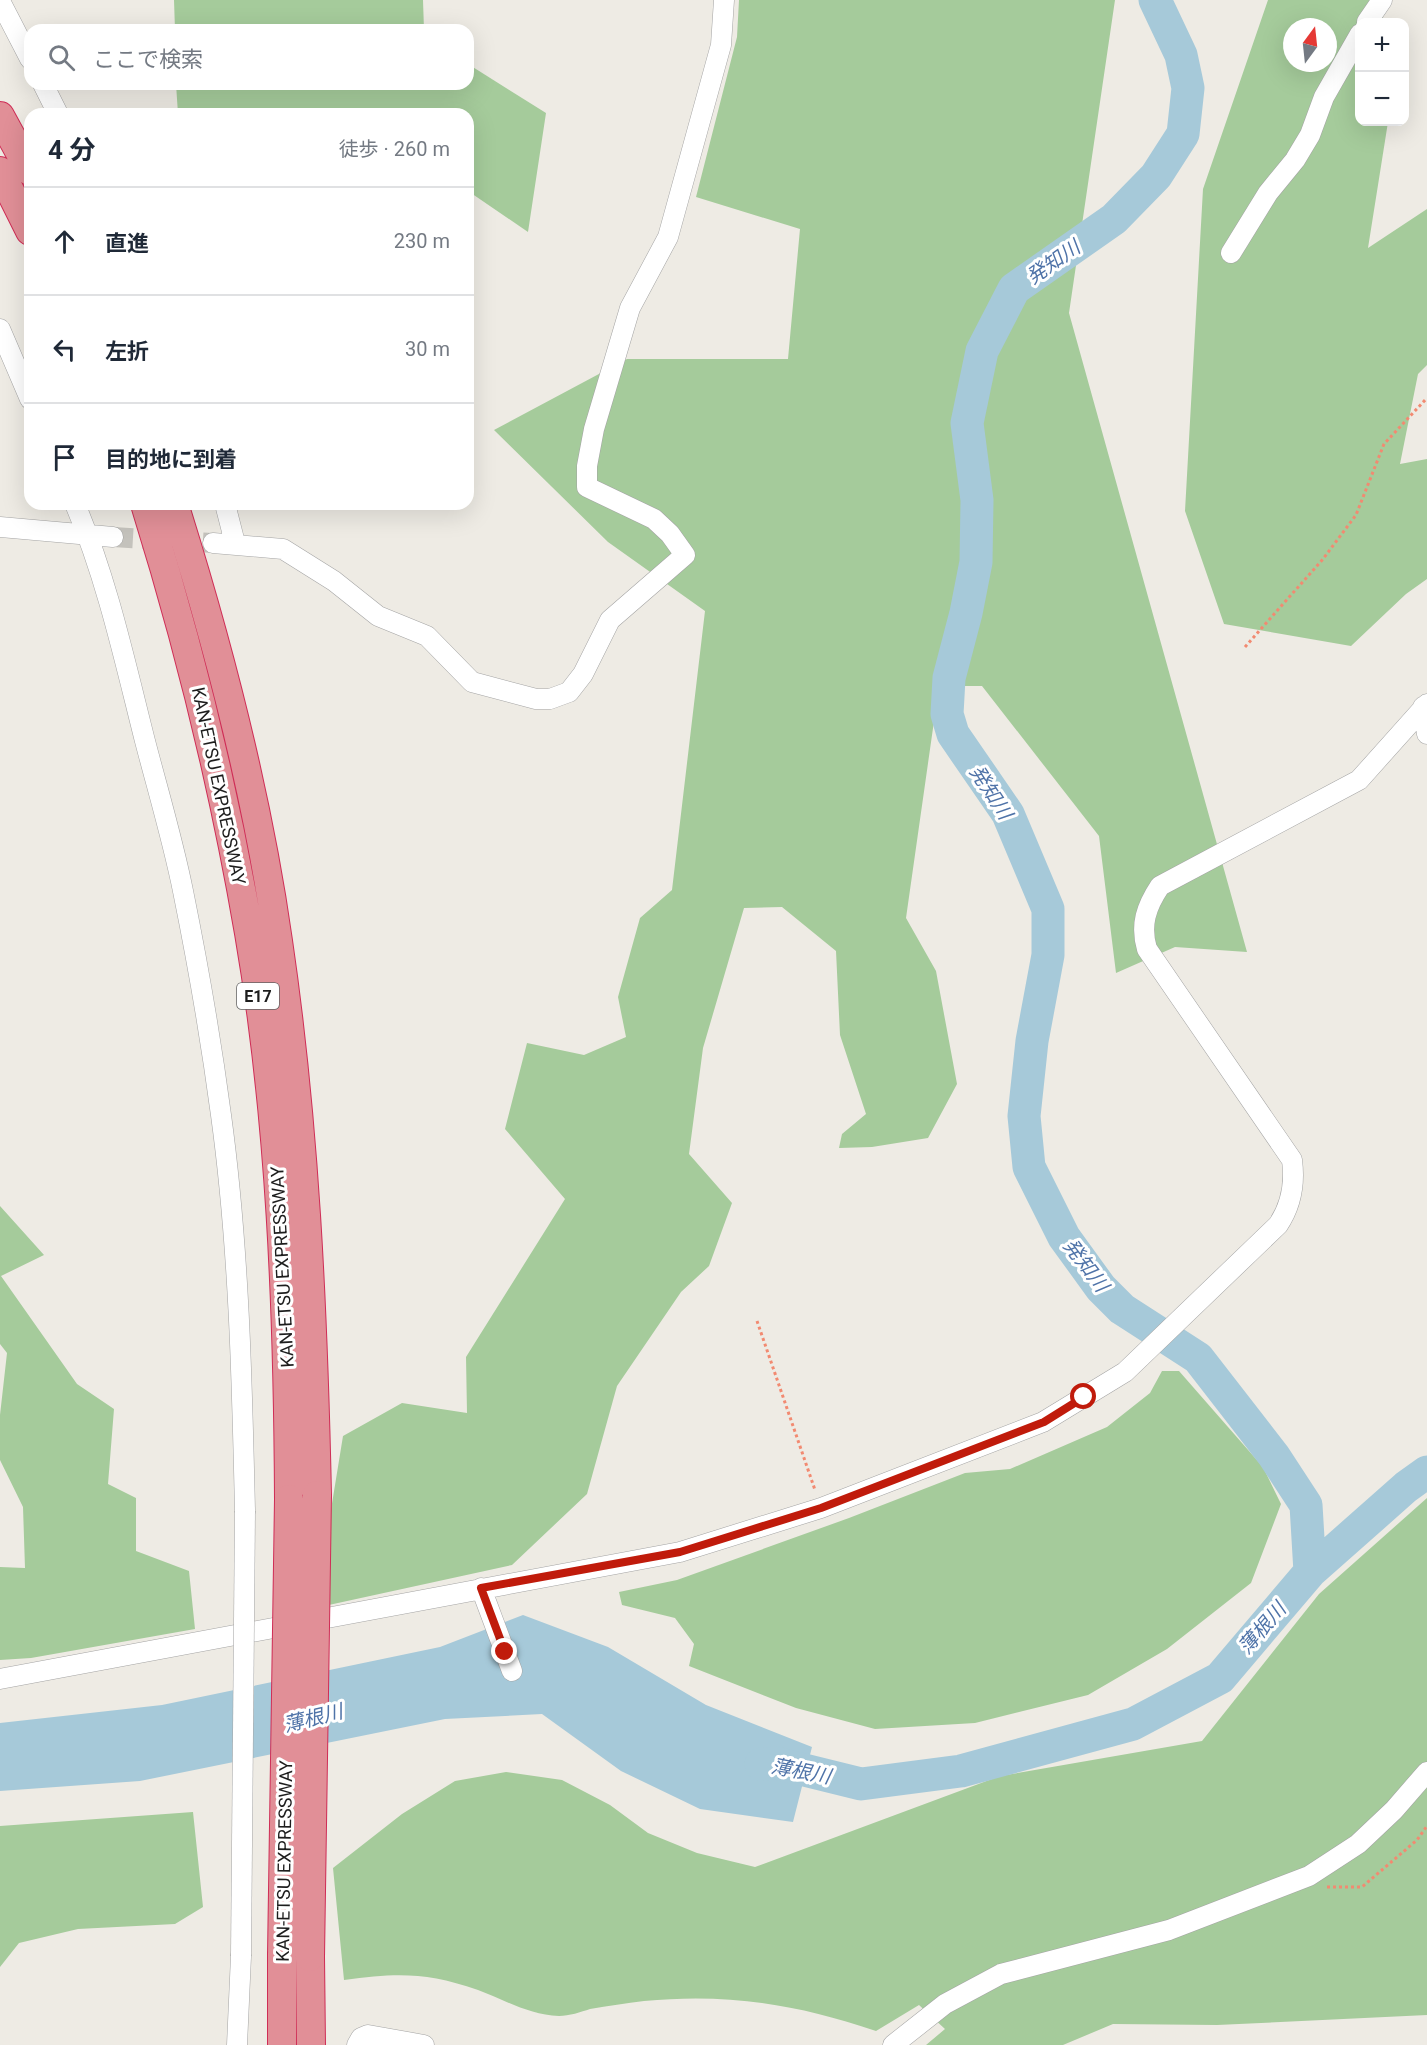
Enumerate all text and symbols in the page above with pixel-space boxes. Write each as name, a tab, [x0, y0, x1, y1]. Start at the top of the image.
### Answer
north arrow	[1283, 18, 1337, 72]
map controls	[1355, 18, 1409, 126]
button: +	[1355, 18, 1409, 72]
search box	[24, 24, 474, 90]
icon: search	[45, 41, 78, 74]
text: ここで検索	[93, 47, 203, 72]
button: −	[1355, 72, 1409, 126]
text: 4 分	[48, 135, 95, 165]
text: 徒歩 · 260 m	[339, 137, 450, 161]
icon: ahead	[48, 225, 81, 258]
text: 230 m	[394, 229, 450, 253]
text: 直進	[105, 231, 149, 256]
water label: 発知川	[1022, 234, 1086, 289]
icon: left	[48, 333, 81, 366]
text: 30 m	[405, 337, 450, 361]
text: 左折	[105, 339, 149, 364]
icon: arrive	[48, 441, 81, 474]
text: 目的地に到着	[105, 447, 237, 472]
street label: KAN-ETSU EXPRESSWAY	[188, 685, 250, 887]
water label: 発知川	[965, 760, 1018, 825]
road number: E17	[237, 983, 279, 1009]
street label: KAN-ETSU EXPRESSWAY	[266, 1166, 298, 1368]
water label: 発知川	[1058, 1234, 1115, 1298]
route start	[1070, 1383, 1096, 1409]
water label: 薄根川	[1233, 1596, 1292, 1659]
route end	[491, 1638, 517, 1664]
water label: 薄根川	[281, 1699, 347, 1737]
water label: 薄根川	[769, 1753, 835, 1789]
street label: KAN-ETSU EXPRESSWAY	[272, 1760, 296, 1962]

